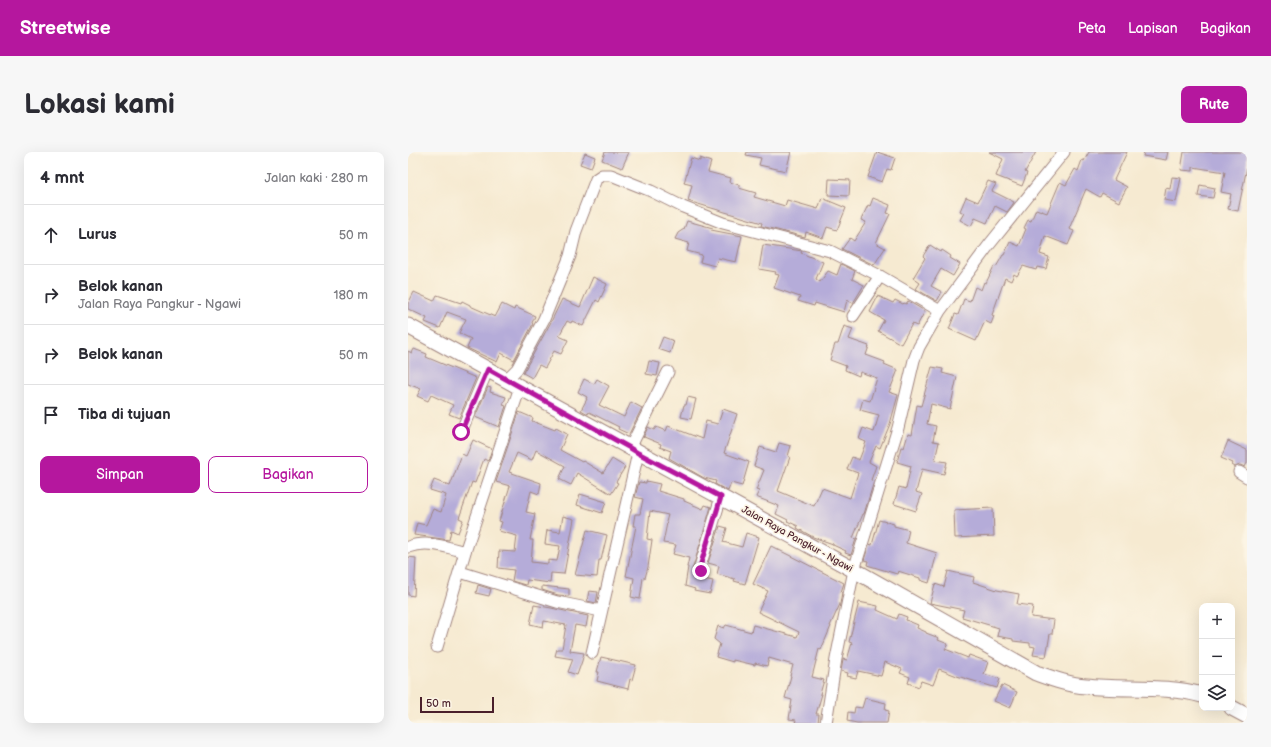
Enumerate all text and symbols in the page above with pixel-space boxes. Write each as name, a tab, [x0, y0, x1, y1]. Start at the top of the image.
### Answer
text: Streetwise	[20, 17, 111, 40]
text: Peta	[1078, 20, 1106, 37]
text: Lapisan	[1128, 20, 1178, 37]
text: Bagikan	[1200, 20, 1251, 37]
button: Rute	[1181, 86, 1247, 123]
text: Lokasi kami	[24, 88, 175, 121]
text: 4 mnt	[40, 168, 84, 188]
text: Jalan kaki · 280 m	[265, 170, 368, 186]
icon: ahead	[40, 224, 62, 246]
text: Lurus	[78, 225, 117, 244]
text: 50 m	[339, 227, 368, 243]
text: Belok kanan	[78, 277, 163, 296]
icon: right	[40, 284, 62, 306]
text: 180 m	[333, 287, 368, 303]
text: Jalan Raya Pangkur - Ngawi	[78, 296, 241, 312]
icon: right	[40, 344, 62, 366]
text: Belok kanan	[78, 345, 163, 364]
text: 50 m	[339, 347, 368, 363]
icon: arrive	[40, 404, 62, 426]
text: Tiba di tujuan	[78, 405, 171, 424]
route start	[452, 423, 470, 441]
button: Simpan	[40, 456, 200, 493]
button: Bagikan	[208, 456, 368, 493]
street label: Jalan Raya Pangkur - Ngawi	[739, 503, 855, 575]
route end	[692, 562, 710, 580]
map controls	[1199, 603, 1235, 711]
button: +	[1199, 603, 1235, 639]
button: −	[1199, 639, 1235, 675]
button: layers	[1199, 675, 1235, 711]
scale bar	[420, 695, 494, 714]
text: 50 m	[426, 697, 451, 710]

